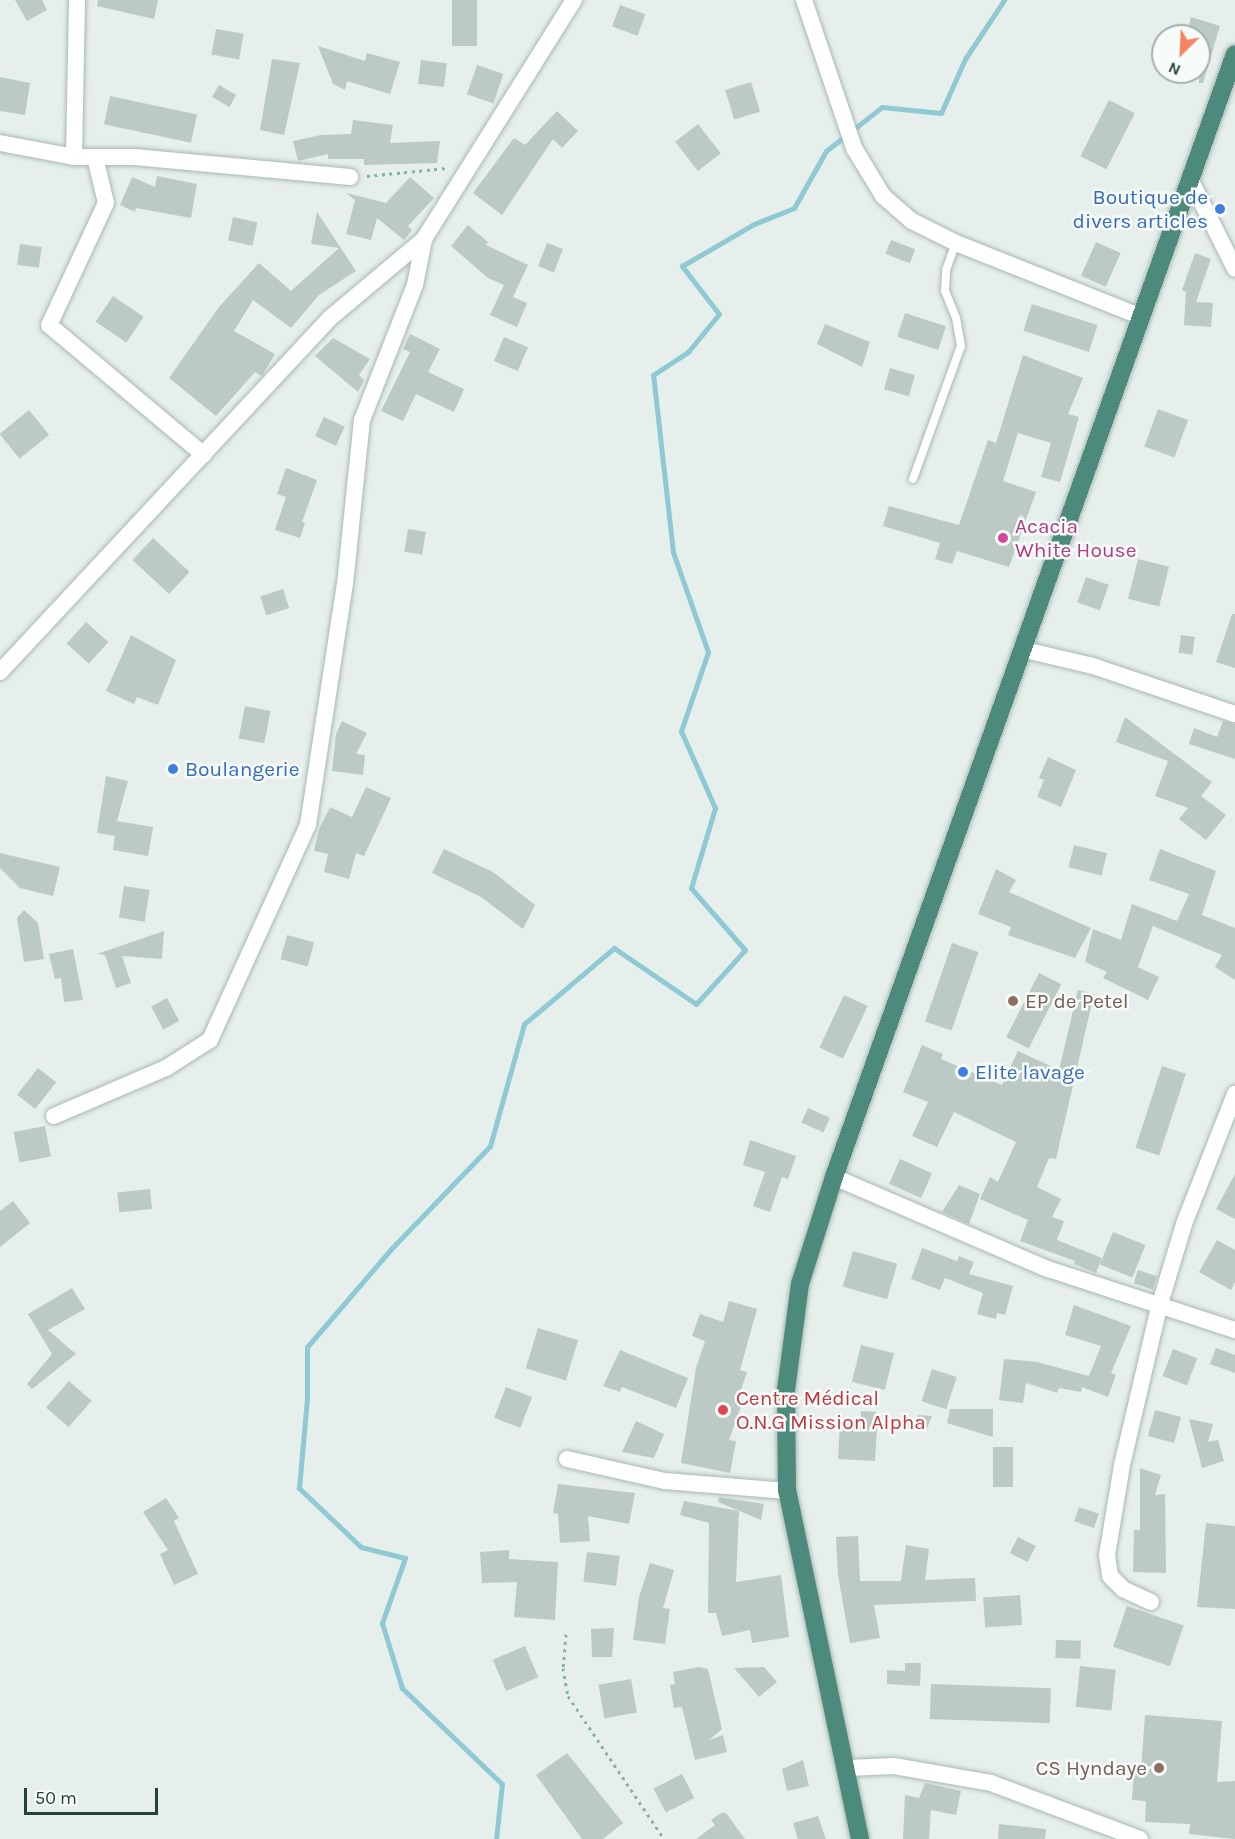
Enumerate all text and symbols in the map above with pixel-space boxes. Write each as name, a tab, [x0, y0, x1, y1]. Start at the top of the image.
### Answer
north arrow	[1151, 24, 1211, 84]
text: N	[1165, 58, 1183, 80]
place label: Boutique de divers articles	[1073, 184, 1208, 234]
marker: Boutique de divers articles	[1213, 202, 1227, 216]
place label: Acacia White House	[1015, 513, 1136, 563]
marker: Acacia White House	[996, 531, 1010, 545]
place label: Boulangerie	[185, 756, 300, 782]
marker: Boulangerie	[166, 762, 180, 776]
place label: EP de Petel	[1025, 988, 1129, 1014]
marker: EP de Petel	[1006, 994, 1020, 1008]
place label: Elite lavage	[975, 1059, 1085, 1085]
marker: Elite lavage	[956, 1065, 970, 1079]
place label: Centre Médical O.N.G Mission Alpha	[736, 1385, 926, 1435]
marker: Centre Médical O.N.G Mission Alpha	[714, 1401, 732, 1419]
place label: CS Hyndaye	[1035, 1755, 1147, 1781]
marker: CS Hyndaye	[1152, 1761, 1166, 1775]
scale bar	[27, 1776, 160, 1814]
text: 50 m	[35, 1787, 77, 1809]

